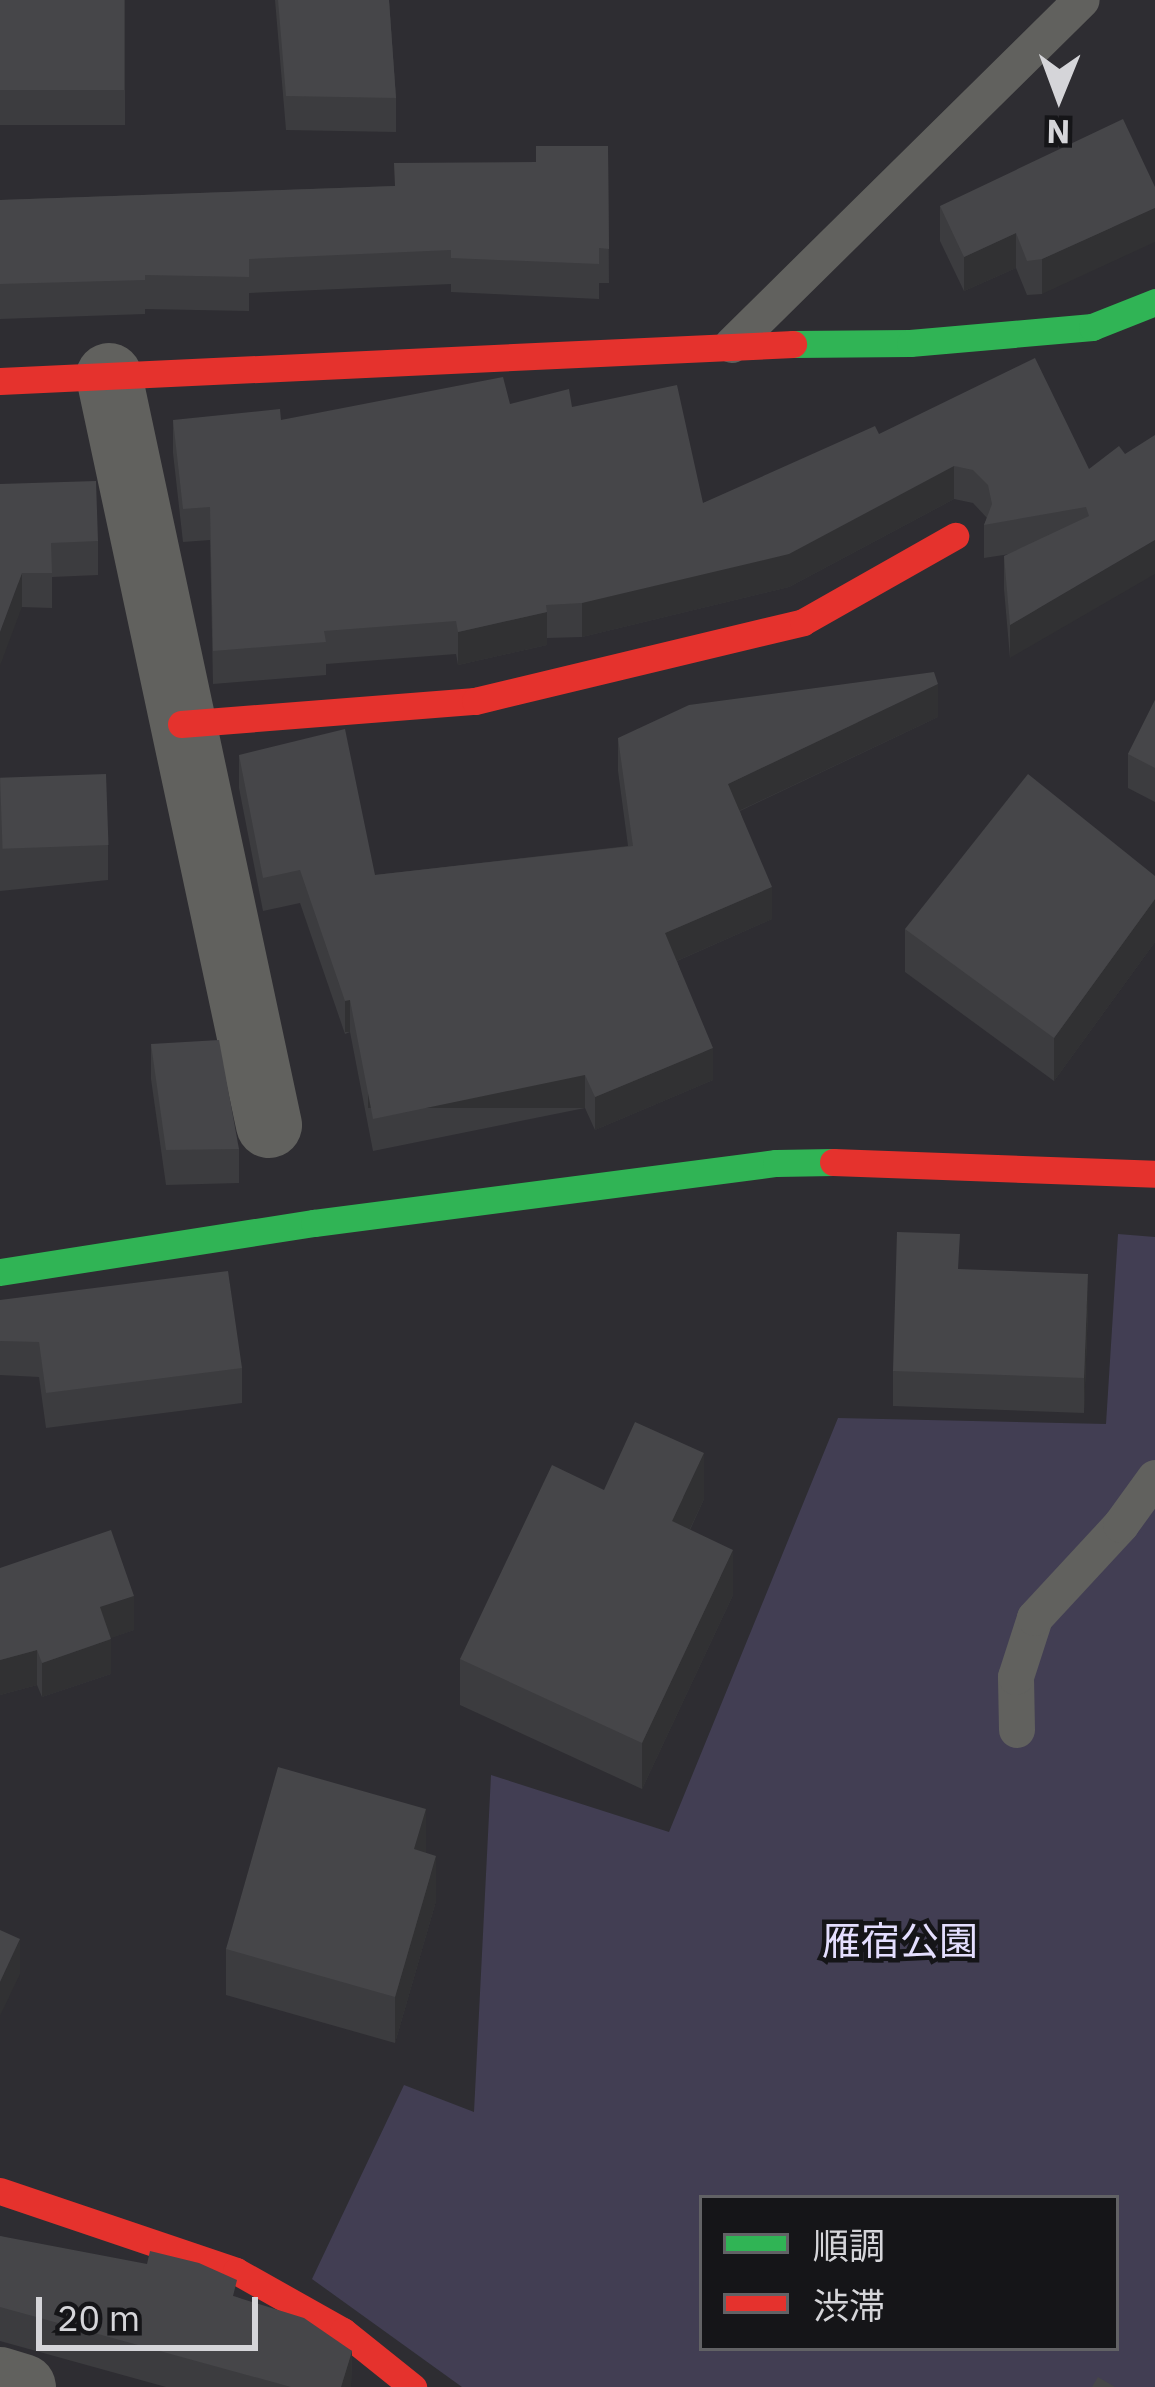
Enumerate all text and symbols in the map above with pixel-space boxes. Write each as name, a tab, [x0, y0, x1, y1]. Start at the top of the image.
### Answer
north arrow	[999, 36, 1119, 156]
text: N	[1046, 111, 1071, 154]
park label: 雁宿公園	[822, 1918, 978, 1964]
legend	[699, 2195, 1119, 2351]
text: 順調	[813, 2222, 885, 2269]
scale bar	[42, 2273, 264, 2347]
text: 渋滞	[813, 2282, 885, 2329]
text: 20 m	[57, 2294, 140, 2341]

